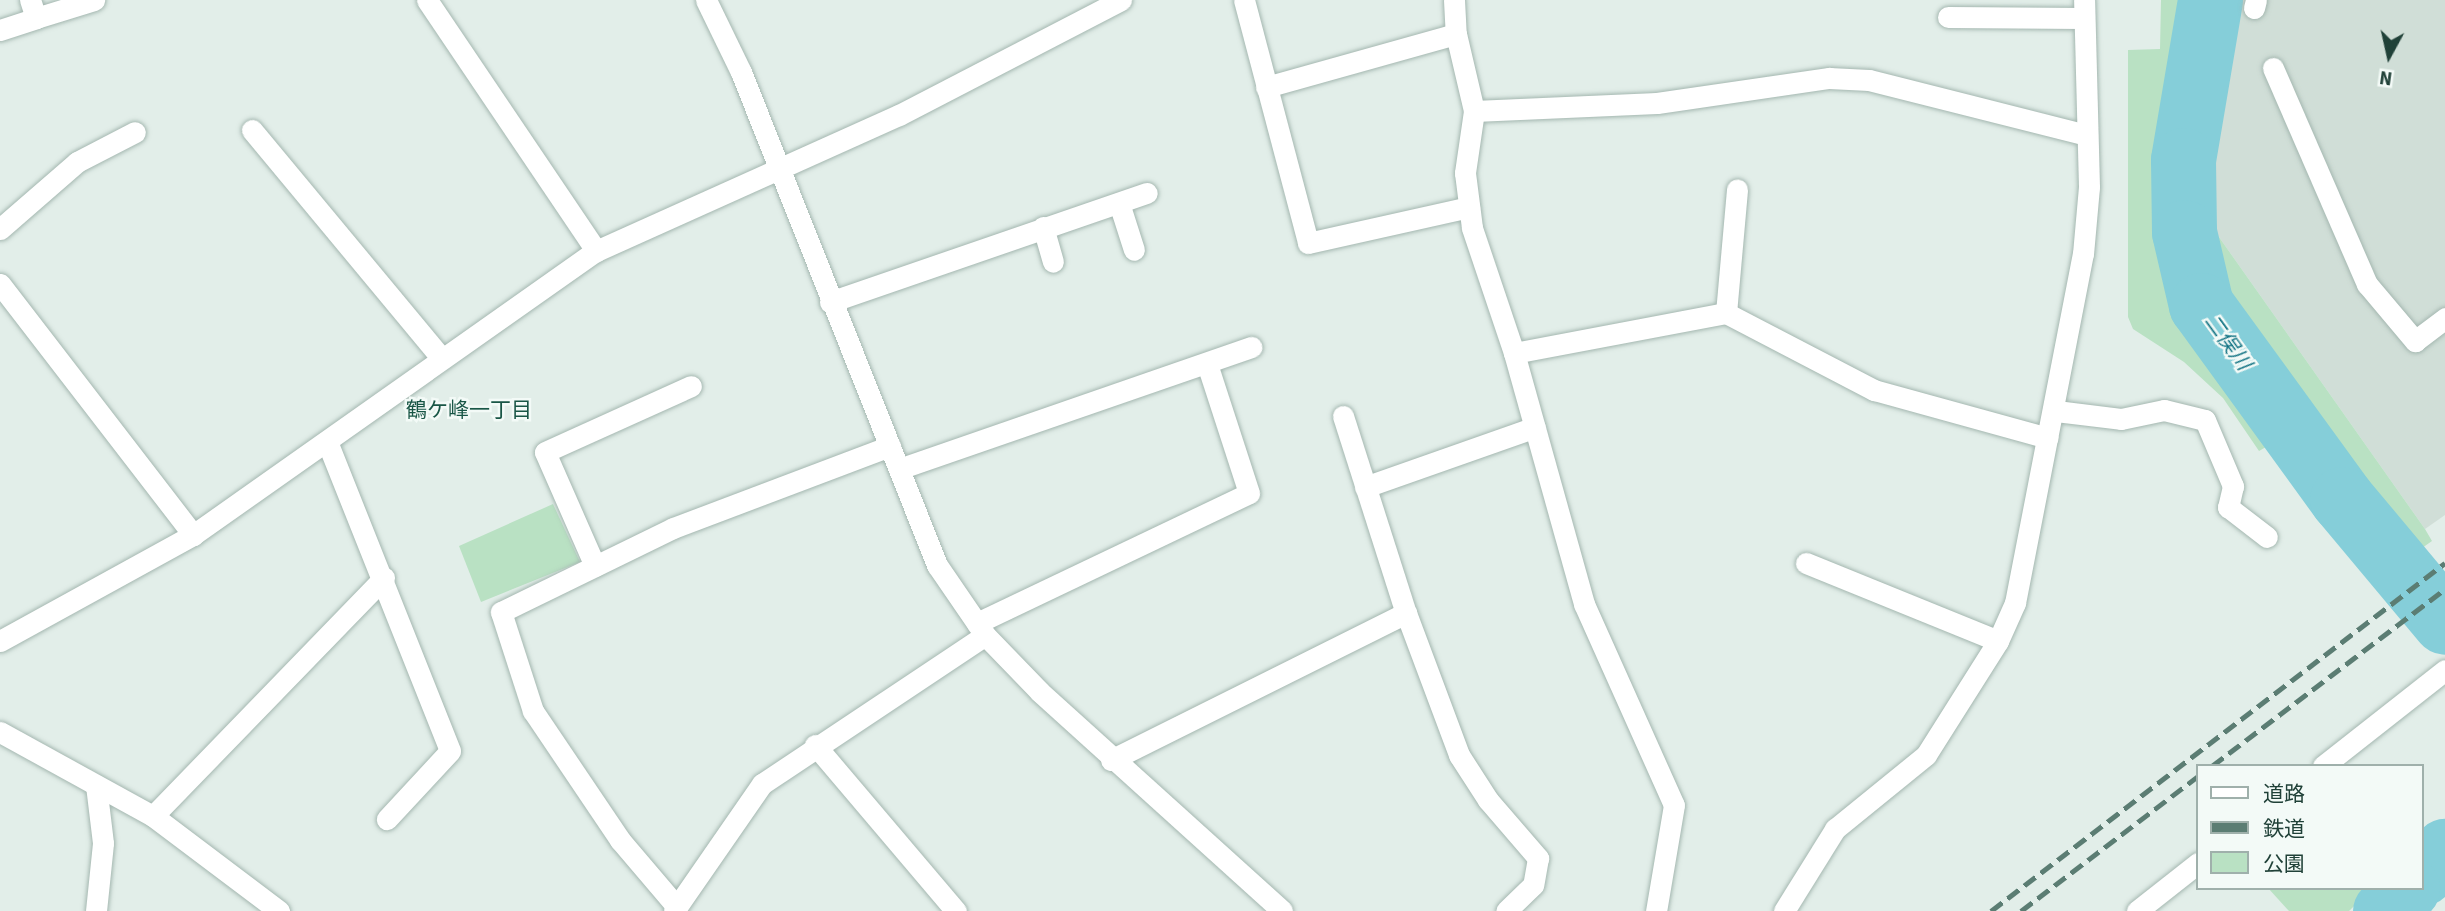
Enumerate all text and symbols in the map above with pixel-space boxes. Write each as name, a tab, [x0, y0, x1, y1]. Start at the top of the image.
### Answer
north arrow	[2354, 21, 2424, 91]
text: N	[2378, 63, 2394, 92]
water label: 二俣川	[2199, 309, 2257, 375]
district label: 鶴ケ峰一丁目	[406, 397, 532, 423]
legend	[2196, 764, 2424, 890]
text: 道路	[2263, 779, 2305, 809]
text: 鉄道	[2263, 814, 2305, 844]
text: 公園	[2263, 849, 2305, 879]

